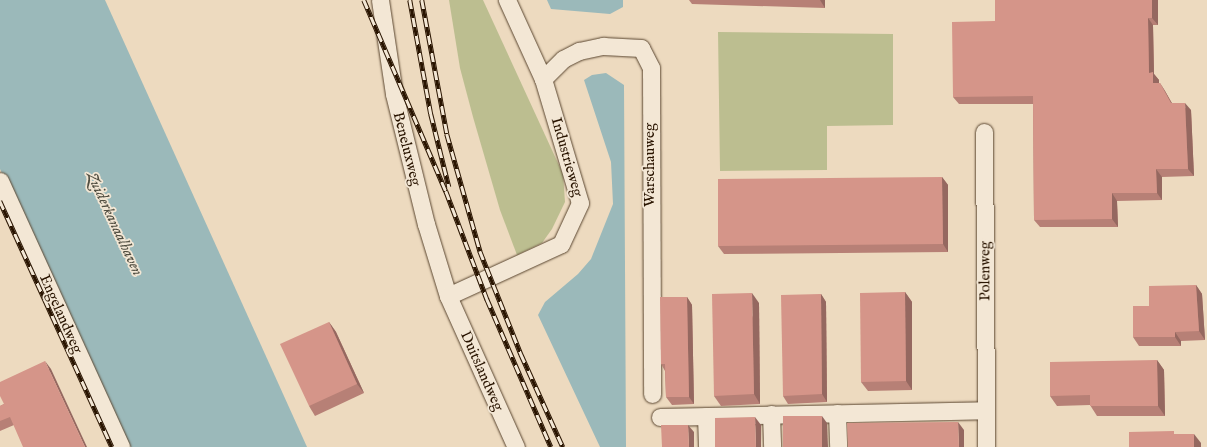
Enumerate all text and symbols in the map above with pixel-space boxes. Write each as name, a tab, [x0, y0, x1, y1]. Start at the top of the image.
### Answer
street label: Beneluxweg	[389, 110, 425, 188]
street label: Industrieweg	[547, 115, 587, 199]
street label: Warschauweg	[641, 123, 659, 207]
water label: Zuiderkanaalhaven	[81, 169, 147, 279]
street label: Polenweg	[976, 241, 994, 301]
street label: Engelandweg	[36, 272, 86, 356]
street label: Duitslandweg	[456, 328, 508, 414]

